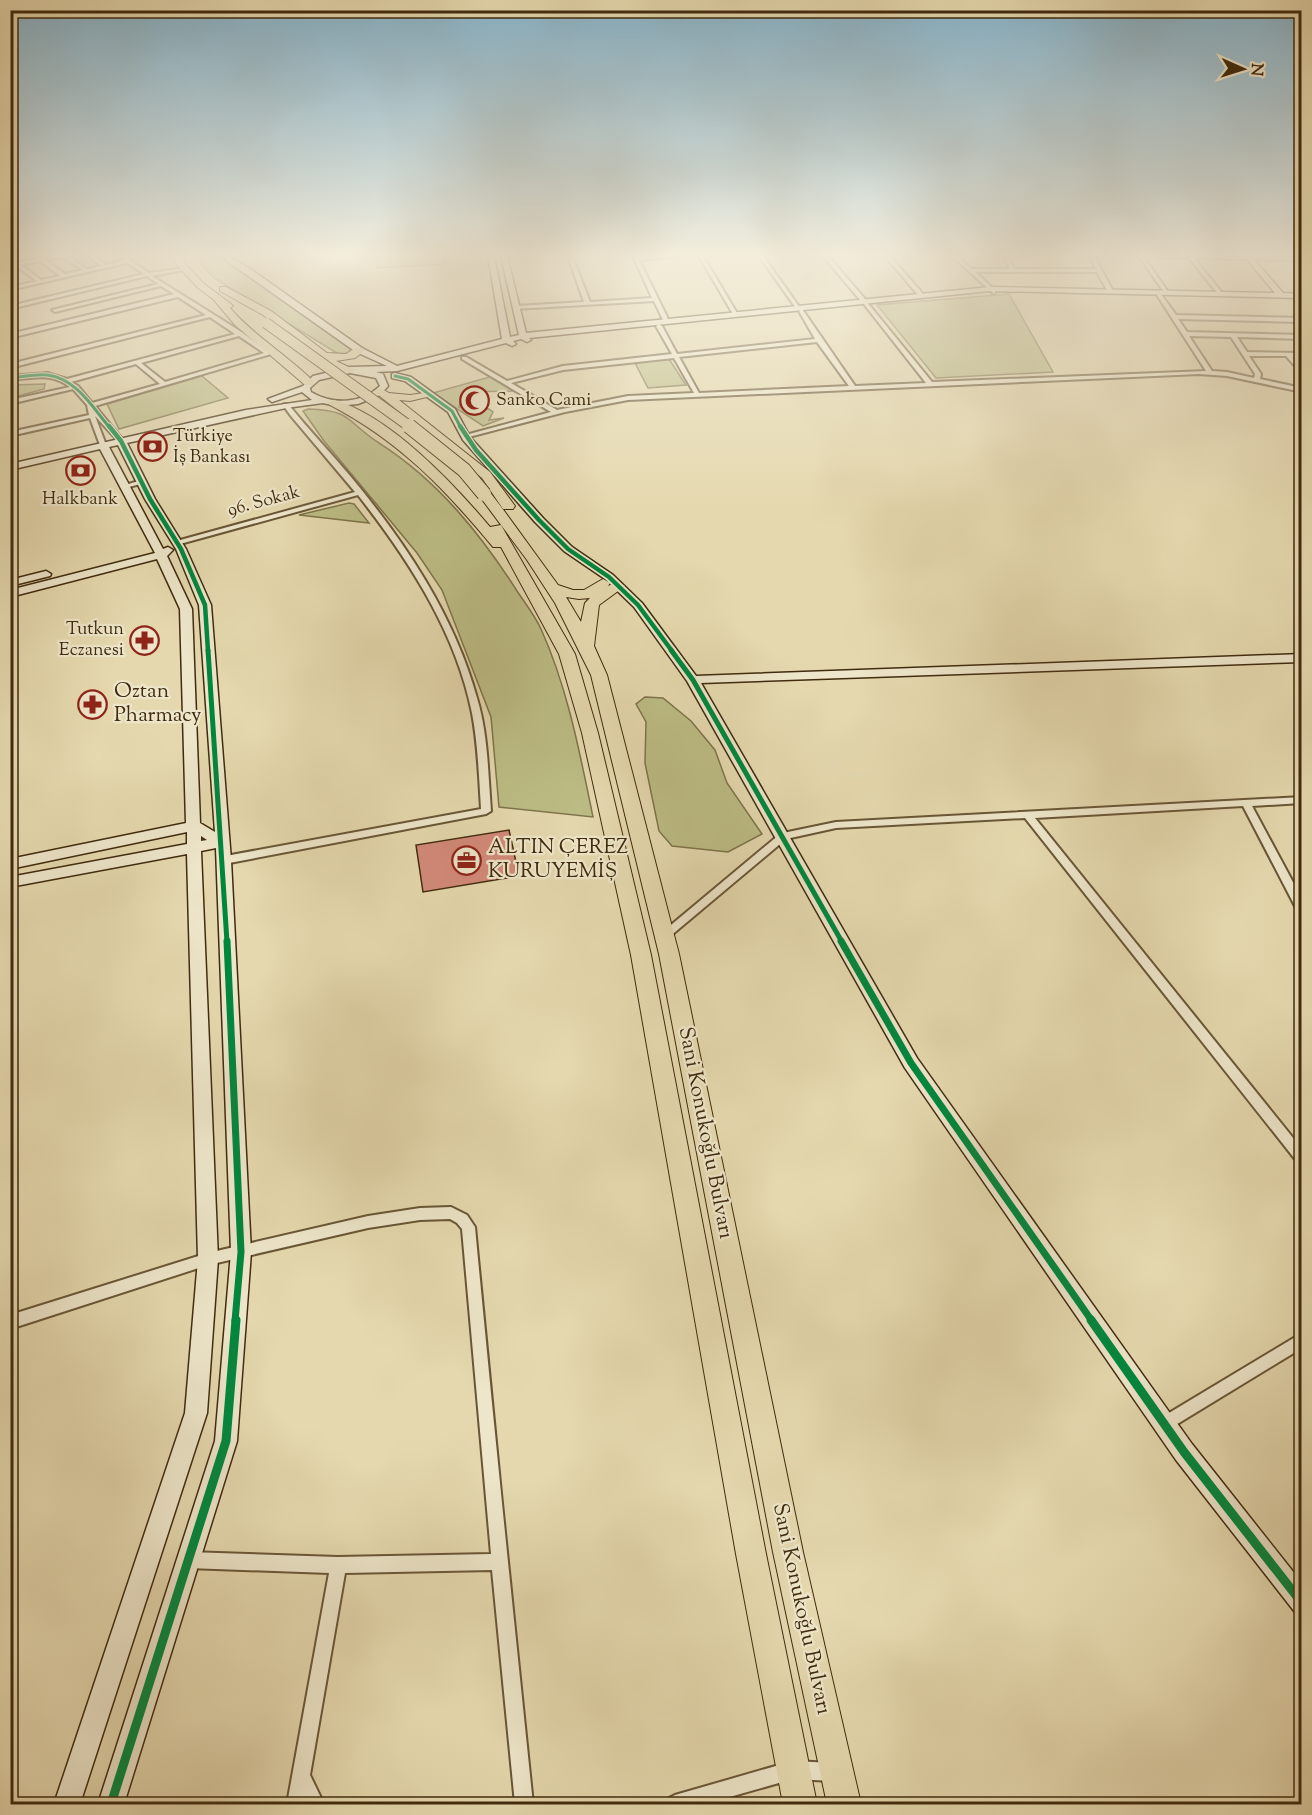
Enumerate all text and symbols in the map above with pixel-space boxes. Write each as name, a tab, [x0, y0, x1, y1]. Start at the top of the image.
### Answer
north arrow	[1213, 39, 1273, 99]
text: N	[1244, 63, 1267, 77]
mosque icon: Sanko Cami	[459, 385, 491, 417]
place label: Sanko Cami	[496, 388, 591, 414]
place label: Türkiye İş Bankası	[173, 424, 250, 471]
bank icon: Türkiye İş Bankası	[136, 431, 168, 463]
bank icon: Halkbank	[64, 455, 96, 487]
street label: 96. Sokak	[225, 480, 303, 524]
place label: Halkbank	[42, 487, 118, 513]
place label: Tutkun Eczanesi	[59, 617, 124, 664]
pharmacy icon: Tutkun Eczanesi	[129, 624, 161, 656]
place label: Oztan Pharmacy	[114, 677, 202, 731]
pharmacy icon: Oztan Pharmacy	[77, 688, 109, 720]
place label: ALTIN ÇEREZ KURUYEMİŞ	[488, 833, 628, 887]
office icon: ALTIN ÇEREZ KURUYEMİŞ	[451, 844, 483, 876]
street label: Sani Konukoğlu Bulvarı	[670, 1024, 740, 1242]
street label: Sani Konukoğlu Bulvarı	[764, 1501, 838, 1717]

